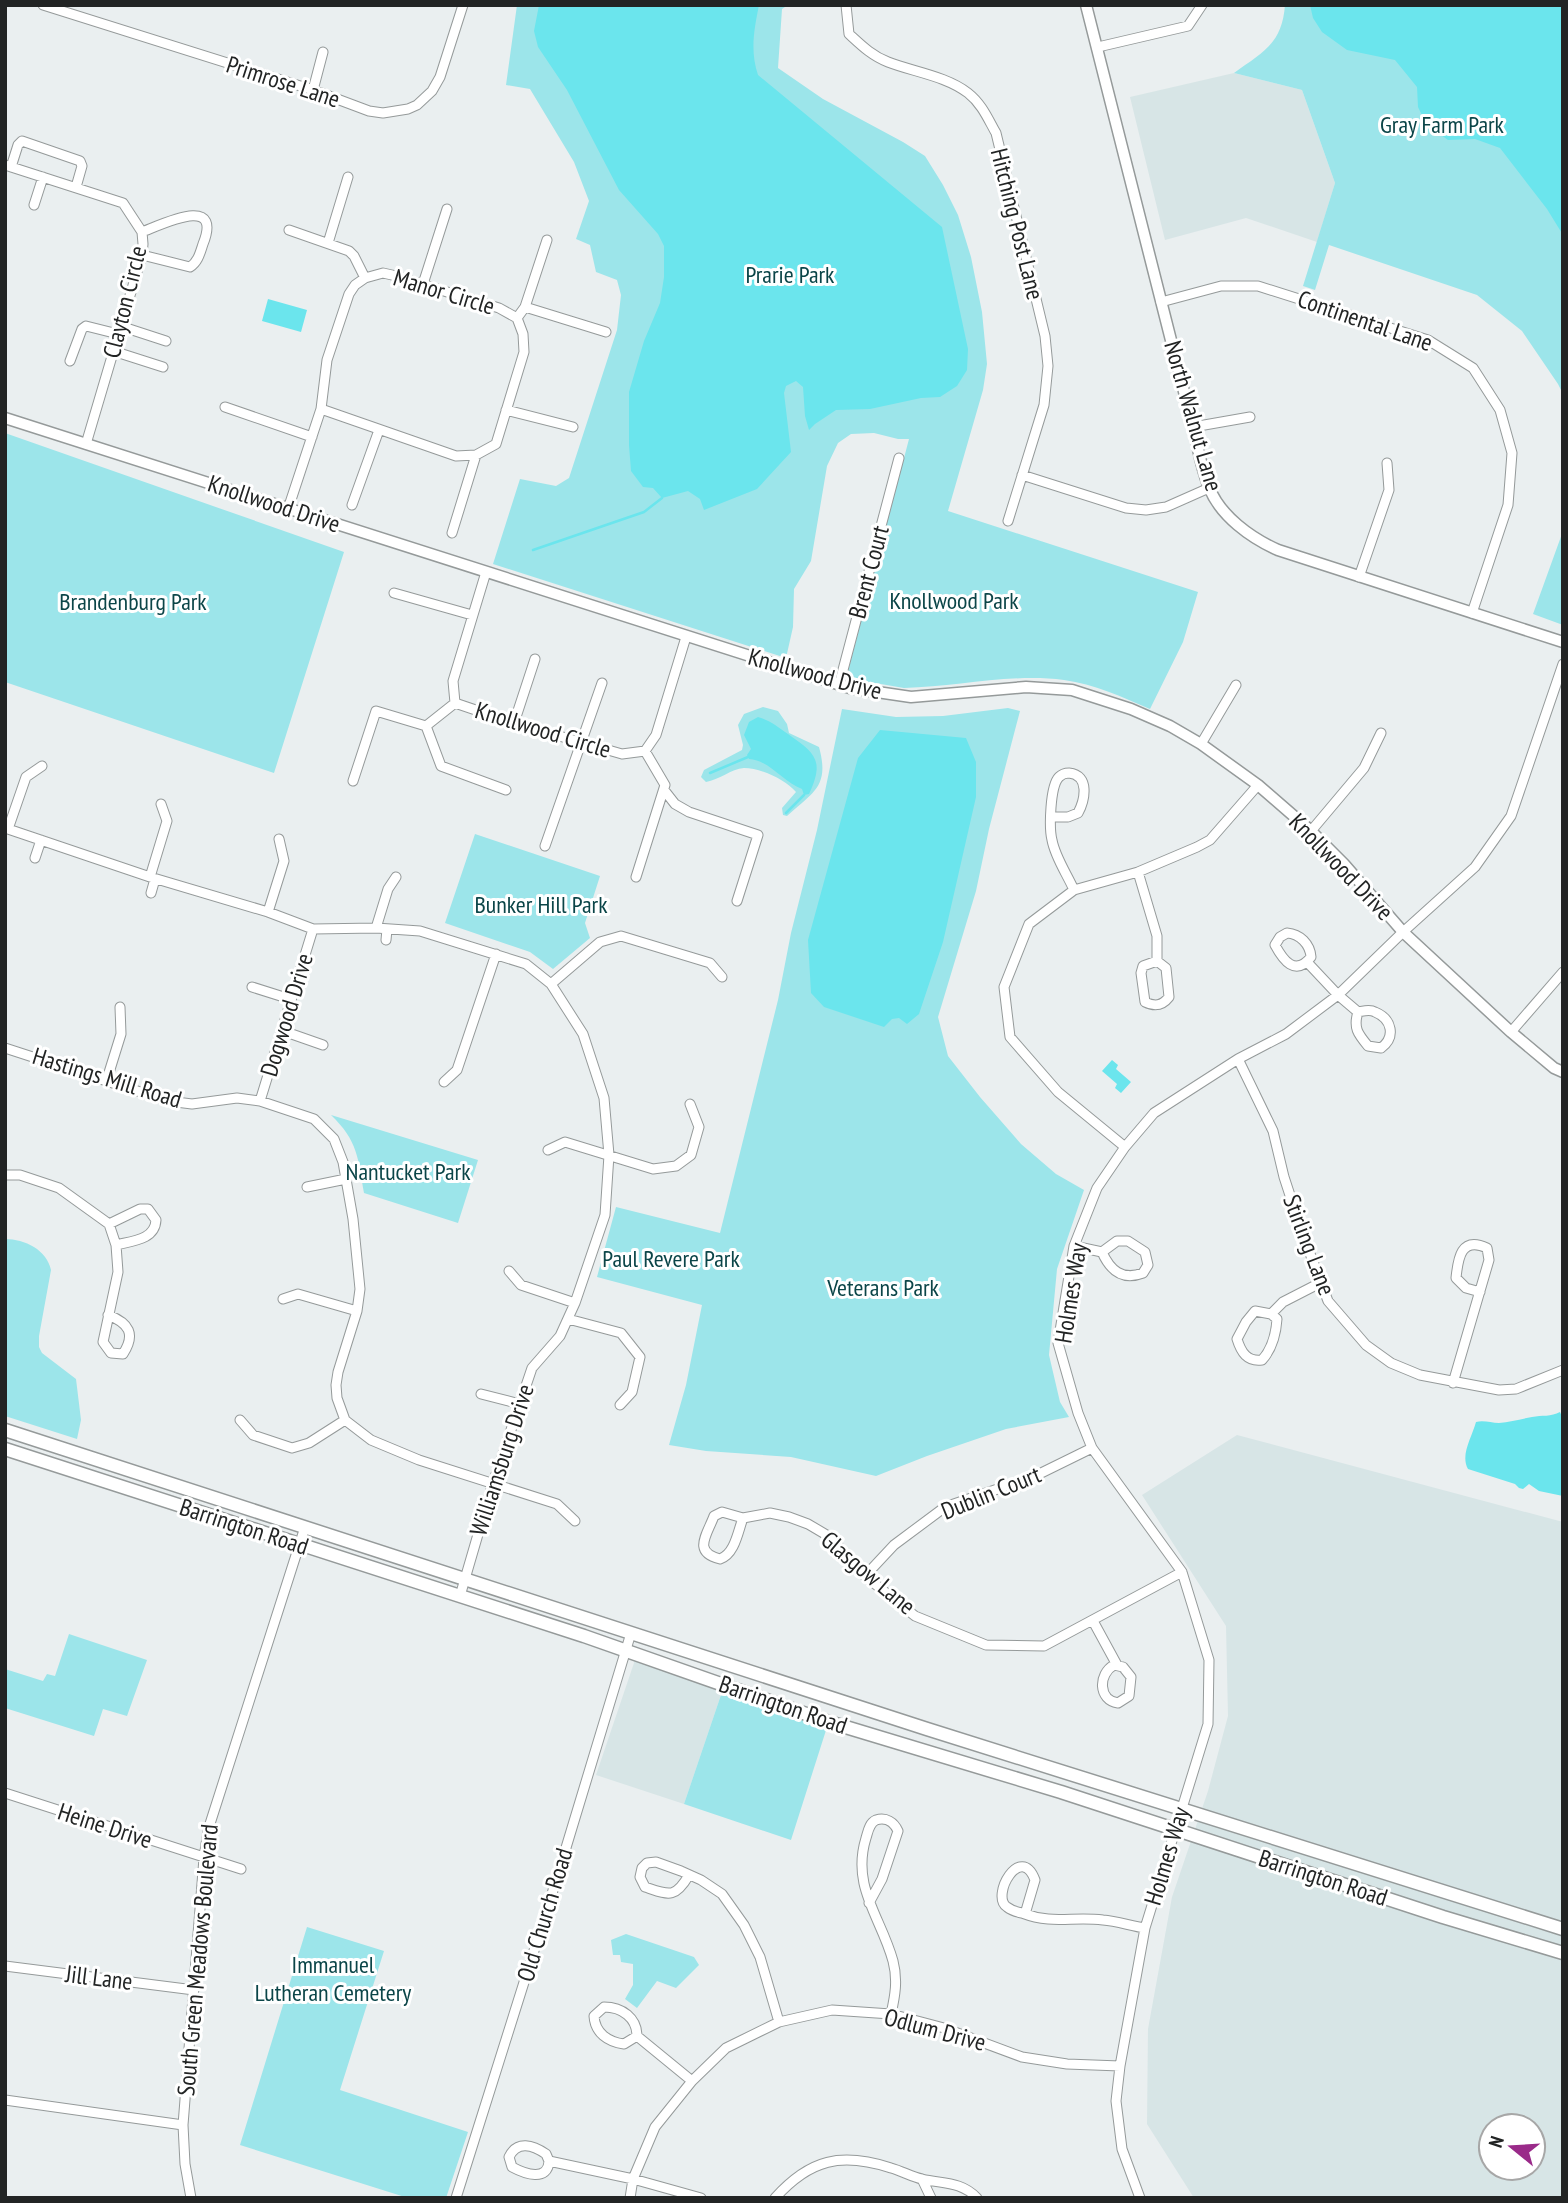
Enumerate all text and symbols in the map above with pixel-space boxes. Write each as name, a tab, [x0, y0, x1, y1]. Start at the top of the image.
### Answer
street label: Primrose Lane	[223, 49, 344, 114]
park label: Gray Farm Park	[1380, 109, 1505, 140]
street label: Hitching Post Lane	[984, 145, 1051, 303]
street label: Clayton Circle	[96, 243, 153, 361]
park label: Prarie Park	[746, 259, 835, 290]
street label: Manor Circle	[390, 261, 499, 322]
street label: Continental Lane	[1294, 283, 1437, 358]
street label: North Walnut Lane	[1157, 337, 1230, 495]
street label: Knollwood Drive	[204, 468, 344, 539]
street label: Brent Court	[841, 522, 896, 622]
park label: Knollwood Park	[889, 585, 1019, 616]
park label: Brandenburg Park	[59, 586, 207, 617]
street label: Knollwood Drive	[745, 641, 885, 706]
street label: Knollwood Circle	[471, 694, 615, 765]
street label: Knollwood Drive	[1283, 807, 1400, 927]
park label: Bunker Hill Park	[475, 889, 608, 920]
street label: Dogwood Drive	[253, 950, 320, 1080]
street label: Hastings Mill Road	[29, 1040, 185, 1115]
park label: Nantucket Park	[346, 1156, 471, 1187]
street label: Stirling Lane	[1276, 1190, 1343, 1299]
street label: Holmes Way	[1047, 1241, 1094, 1345]
park label: Paul Revere Park	[602, 1243, 740, 1274]
park label: Veterans Park	[826, 1272, 940, 1303]
street label: Williamsburg Drive	[462, 1380, 541, 1540]
street label: Dublin Court	[936, 1458, 1046, 1527]
street label: Barrington Road	[176, 1491, 312, 1562]
street label: Glasgow Lane	[815, 1524, 922, 1621]
street label: Barrington Road	[715, 1668, 851, 1741]
street label: Heine Drive	[54, 1796, 156, 1855]
street label: Holmes Way	[1137, 1803, 1196, 1909]
street label: South Green Meadows Boulevard	[170, 1823, 225, 2097]
street label: Barrington Road	[1255, 1842, 1391, 1913]
street label: Old Church Road	[510, 1844, 580, 1985]
park label: Immanuel Lutheran Cemetery	[255, 1949, 411, 2008]
street label: Jill Lane	[63, 1958, 134, 1997]
street label: Odlum Drive	[881, 2001, 989, 2058]
north arrow	[1477, 2112, 1547, 2182]
text: N	[1483, 2133, 1509, 2150]

